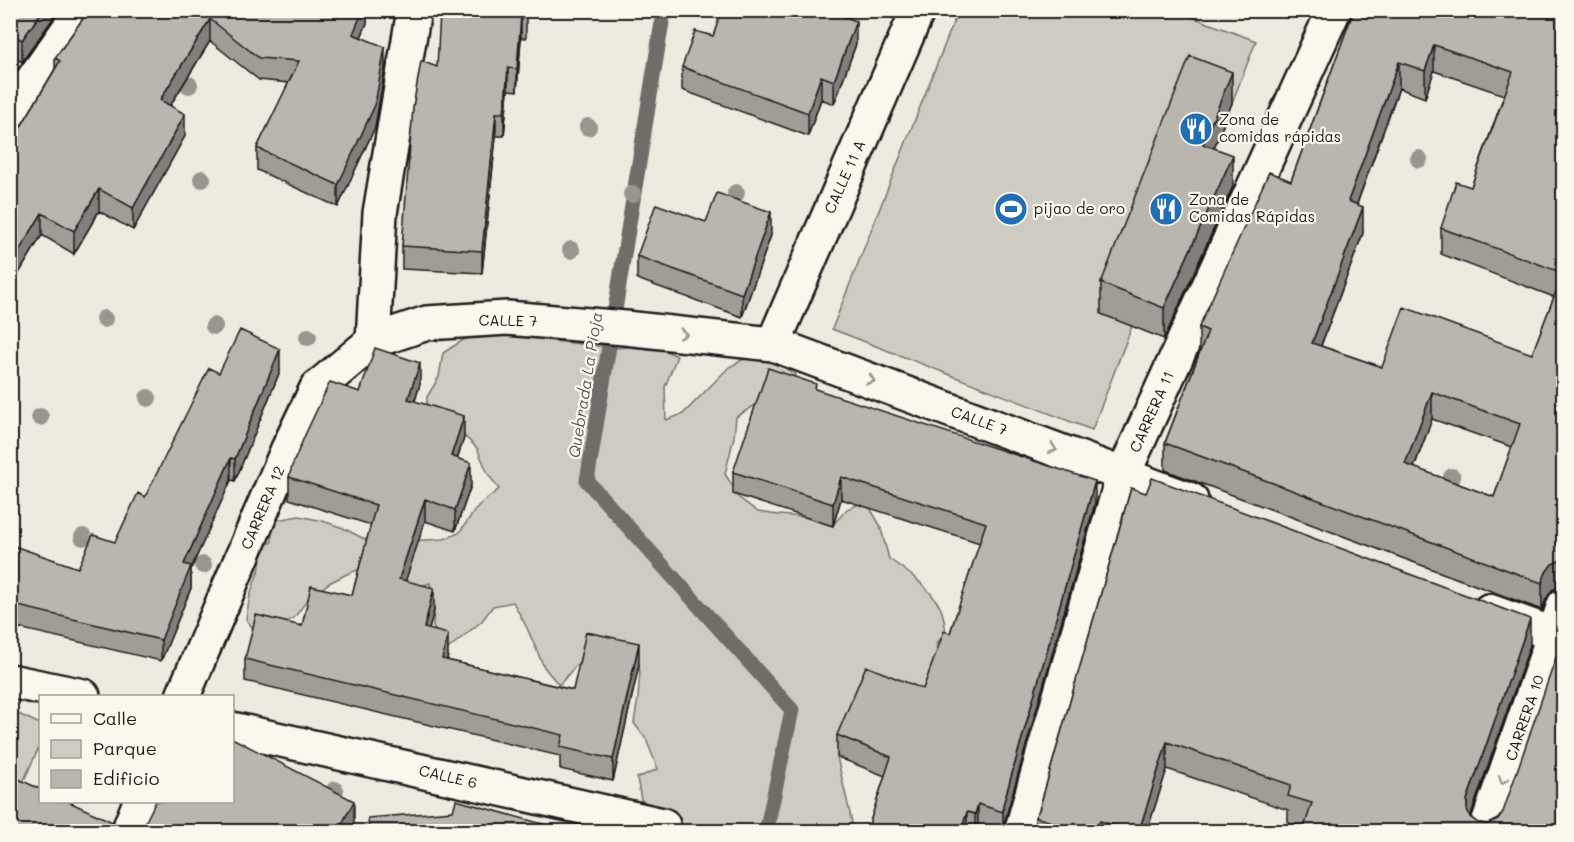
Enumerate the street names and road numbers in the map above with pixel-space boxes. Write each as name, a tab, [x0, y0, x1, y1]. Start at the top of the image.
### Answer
street label: CALLE 11 A	[819, 137, 869, 217]
street label: CALLE 7	[479, 309, 537, 331]
street label: CARRERA 11	[1124, 368, 1178, 455]
street label: CALLE 7	[948, 401, 1010, 439]
street label: CARRERA 12	[236, 463, 289, 552]
street label: CARRERA 10	[1500, 672, 1548, 763]
street label: CALLE 6	[417, 760, 479, 792]

